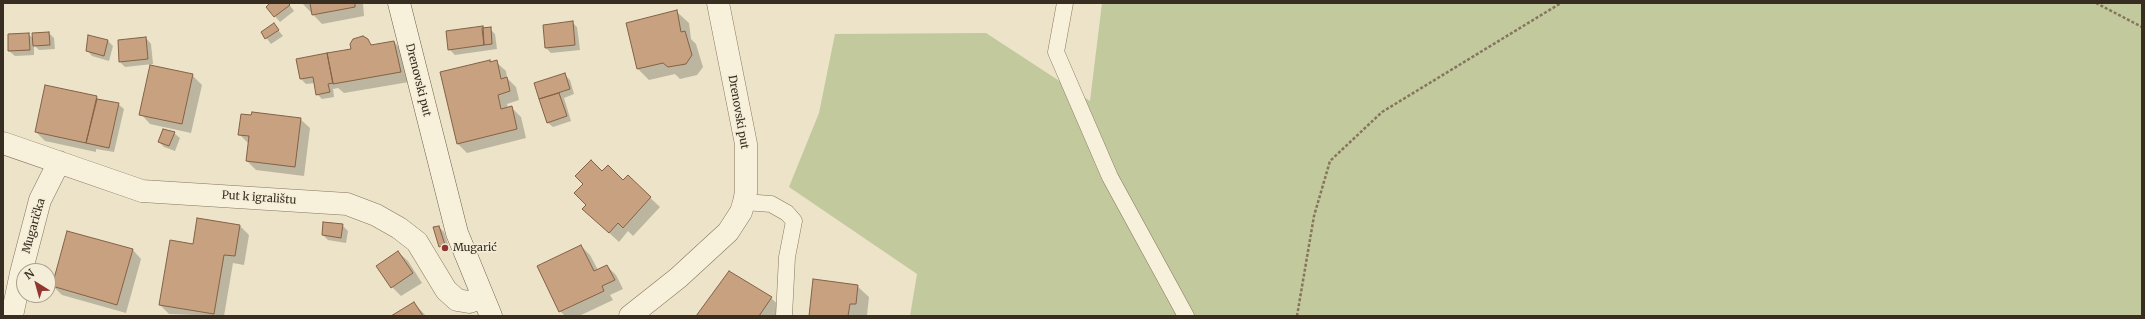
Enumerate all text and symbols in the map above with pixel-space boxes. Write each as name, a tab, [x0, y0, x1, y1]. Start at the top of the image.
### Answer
street label: Drenovski put	[403, 42, 433, 118]
street label: Drenovski put	[725, 74, 751, 150]
street label: Put k igralištu	[221, 189, 297, 207]
street label: Mugarička	[20, 197, 48, 255]
place label: Mugarić	[453, 241, 497, 255]
marker: Mugarić	[440, 243, 450, 253]
north arrow	[16, 263, 56, 303]
text: N	[22, 266, 37, 282]

